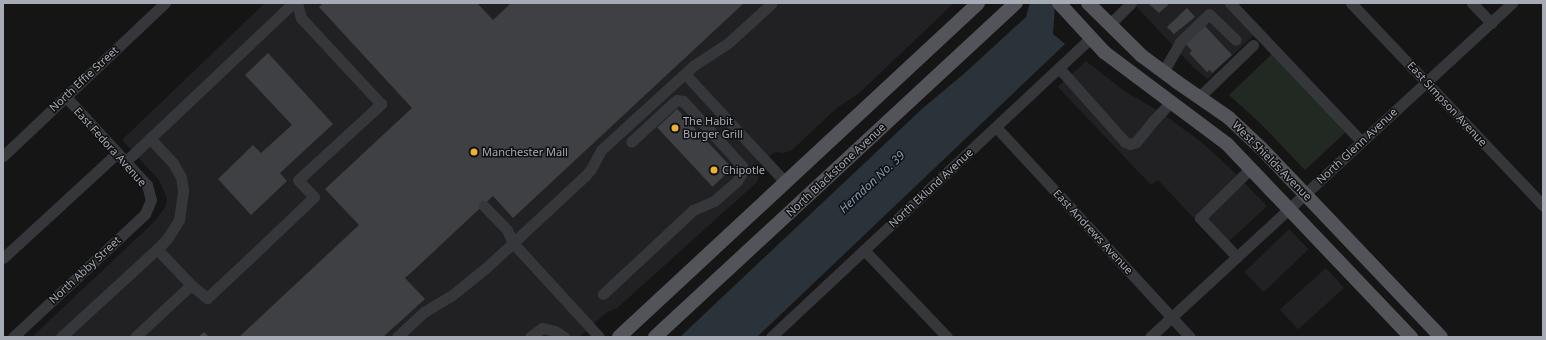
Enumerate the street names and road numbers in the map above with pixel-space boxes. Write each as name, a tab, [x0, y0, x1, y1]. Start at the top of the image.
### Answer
street label: North Effie Street	[47, 44, 121, 114]
street label: East Simpson Avenue	[1404, 59, 1490, 149]
street label: East Fedora Avenue	[71, 105, 149, 189]
street label: North Glenn Avenue	[1314, 105, 1400, 187]
street label: West Shields Avenue	[1230, 119, 1314, 203]
street label: North Blackstone Avenue	[784, 121, 888, 219]
street label: North Eklund Avenue	[886, 146, 976, 230]
street label: East Andrews Avenue	[1050, 187, 1136, 277]
street label: North Abby Street	[47, 234, 123, 306]

